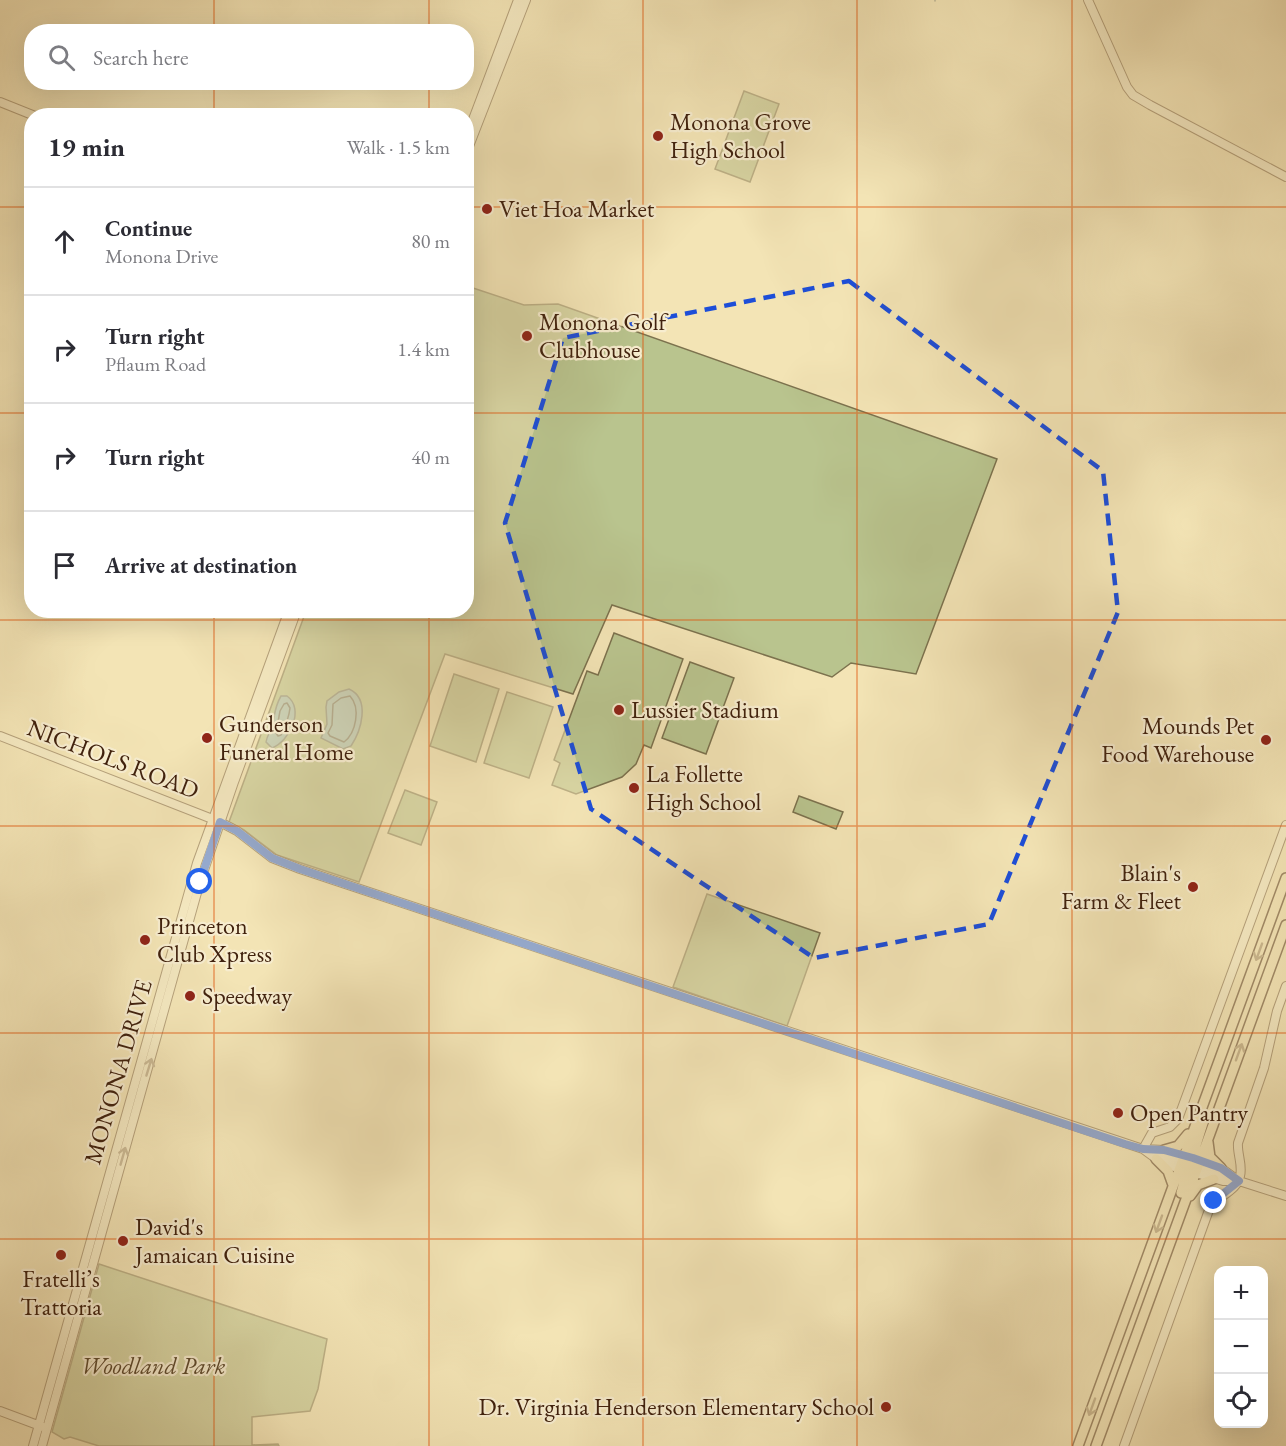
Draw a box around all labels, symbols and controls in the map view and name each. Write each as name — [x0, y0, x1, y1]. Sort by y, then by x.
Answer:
search box — [24, 24, 474, 90]
icon: search — [45, 41, 78, 74]
text: Search here — [93, 43, 188, 72]
place label: Monona Grove High School — [670, 106, 811, 165]
marker: Monona Grove High School — [651, 129, 665, 143]
text: 19 min — [48, 130, 125, 164]
text: Walk · 1.5 km — [347, 134, 450, 160]
place label: Viet Hoa Market — [499, 193, 655, 224]
marker: Viet Hoa Market — [480, 202, 494, 216]
text: Continue — [105, 214, 192, 243]
icon: ahead — [48, 225, 81, 258]
text: 80 m — [411, 228, 450, 254]
text: Monona Drive — [105, 243, 218, 269]
place label: Monona Golf Clubhouse — [539, 306, 669, 365]
text: Turn right — [105, 322, 204, 351]
marker: Monona Golf Clubhouse — [520, 329, 534, 343]
icon: right — [48, 333, 81, 366]
text: 1.4 km — [397, 336, 450, 362]
text: Pflaum Road — [105, 351, 206, 377]
icon: right — [48, 441, 81, 474]
text: Turn right — [105, 443, 204, 472]
text: 40 m — [411, 444, 450, 470]
icon: arrive — [48, 549, 81, 582]
text: Arrive at destination — [105, 551, 297, 580]
place label: Lussier Stadium — [631, 694, 779, 725]
marker: Lussier Stadium — [612, 703, 626, 717]
place label: Gunderson Funeral Home — [219, 708, 353, 767]
place label: Mounds Pet Food Warehouse — [1101, 710, 1254, 769]
street label: NICHOLS ROAD — [23, 712, 203, 805]
marker: Gunderson Funeral Home — [200, 731, 214, 745]
marker: Mounds Pet Food Warehouse — [1259, 733, 1273, 747]
place label: La Follette High School — [646, 758, 762, 817]
marker: La Follette High School — [627, 781, 641, 795]
place label: Blain's Farm & Fleet — [1061, 857, 1181, 916]
route start — [186, 868, 212, 894]
marker: Blain's Farm & Fleet — [1186, 880, 1200, 894]
place label: Princeton Club Xpress — [157, 910, 272, 969]
marker: Princeton Club Xpress — [138, 933, 152, 947]
one-way arrow — [1252, 943, 1263, 961]
street label: MONONA DRIVE — [76, 976, 159, 1168]
place label: Speedway — [202, 980, 292, 1011]
marker: Speedway — [183, 989, 197, 1003]
one-way arrow — [1235, 1043, 1246, 1062]
one-way arrow — [144, 1058, 155, 1077]
place label: Open Pantry — [1130, 1097, 1248, 1128]
marker: Open Pantry — [1111, 1106, 1125, 1120]
one-way arrow — [118, 1147, 129, 1166]
route end — [1200, 1187, 1226, 1213]
place label: David's Jamaican Cuisine — [133, 1211, 295, 1270]
one-way arrow — [1153, 1214, 1164, 1232]
marker: David's Jamaican Cuisine — [116, 1234, 130, 1248]
marker: Fratelli’s Trattoria — [54, 1248, 68, 1262]
place label: Fratelli’s Trattoria — [20, 1263, 102, 1322]
map controls — [1214, 1266, 1268, 1428]
button: + — [1214, 1266, 1268, 1320]
button: − — [1214, 1320, 1268, 1374]
park label: Woodland Park — [80, 1350, 226, 1381]
button: locate — [1214, 1374, 1268, 1428]
place label: Dr. Virginia Henderson Elementary School — [478, 1391, 874, 1422]
one-way arrow — [1085, 1397, 1096, 1416]
marker: Dr. Virginia Henderson Elementary School — [879, 1400, 893, 1414]

